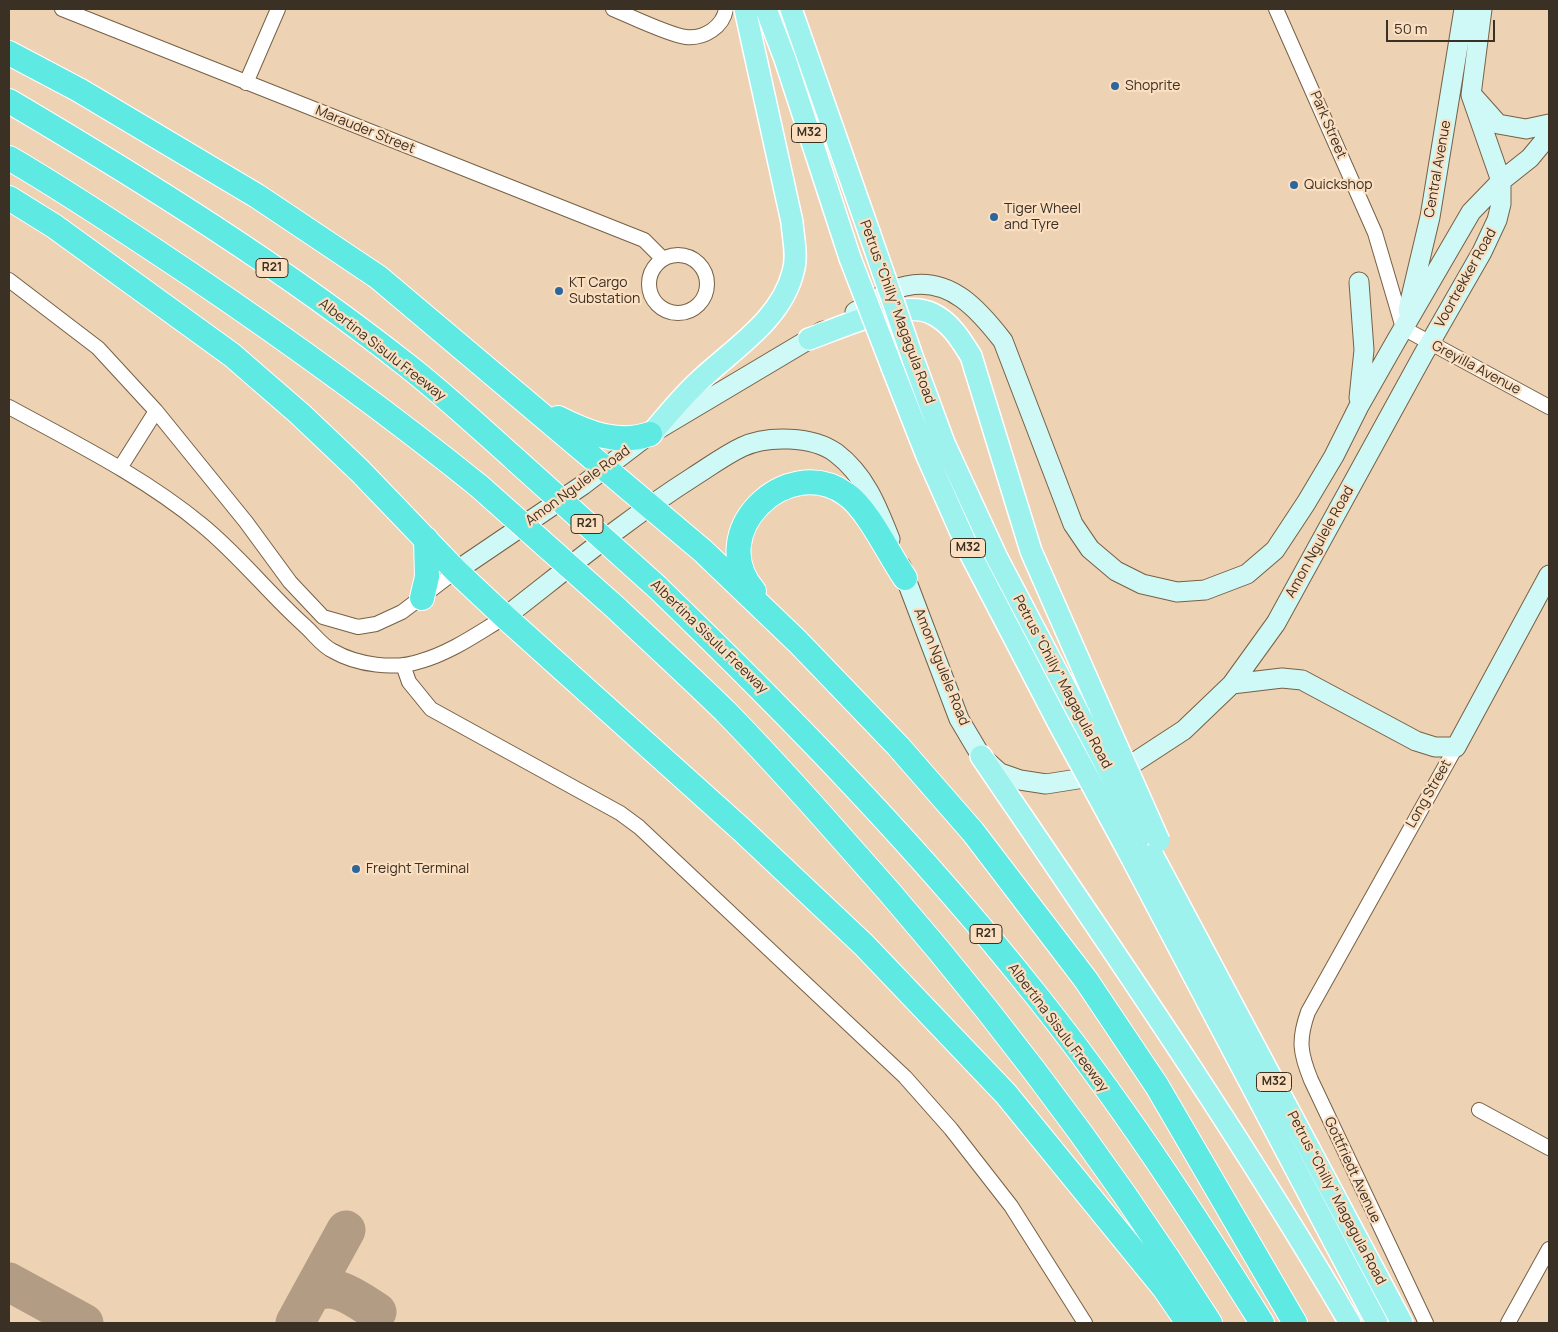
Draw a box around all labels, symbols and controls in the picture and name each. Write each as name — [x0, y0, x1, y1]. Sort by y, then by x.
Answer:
scale bar — [1388, 10, 1497, 42]
text: 50 m — [1394, 18, 1428, 39]
place label: Shoprite — [1125, 78, 1180, 94]
marker: Shoprite — [1109, 80, 1121, 92]
street label: Park Street — [1306, 89, 1350, 161]
street label: Marauder Street — [313, 102, 417, 158]
street label: Central Avenue — [1421, 119, 1455, 219]
road number: M32 — [792, 124, 826, 142]
place label: Quickshop — [1304, 177, 1373, 193]
marker: Quickshop — [1288, 179, 1300, 191]
place label: Tiger Wheel and Tyre — [1004, 201, 1081, 233]
marker: Tiger Wheel and Tyre — [988, 211, 1000, 223]
street label: Petrus “Chilly” Magagula Road — [856, 218, 938, 406]
street label: Voortrekker Road — [1432, 225, 1500, 331]
road number: R21 — [256, 258, 288, 278]
place label: KT Cargo Substation — [569, 275, 640, 308]
marker: KT Cargo Substation — [553, 285, 565, 297]
street label: Albertina Sisulu Freeway — [315, 295, 449, 405]
street label: Greyilla Avenue — [1429, 337, 1523, 399]
street label: Amon Ngulele Road — [522, 442, 634, 530]
street label: Amon Ngulele Road — [1282, 483, 1358, 601]
road number: R21 — [571, 514, 603, 534]
road number: M32 — [950, 538, 986, 558]
street label: Albertina Sisulu Freeway — [647, 577, 771, 697]
street label: Petrus “Chilly” Magagula Road — [1009, 592, 1115, 772]
street label: Amon Ngulele Road — [910, 606, 972, 728]
street label: Long Street — [1403, 757, 1455, 831]
place label: Freight Terminal — [366, 861, 469, 877]
marker: Freight Terminal — [350, 863, 362, 875]
road number: R21 — [970, 924, 1002, 944]
street label: Albertina Sisulu Freeway — [1004, 960, 1112, 1096]
road number: M32 — [1256, 1072, 1292, 1092]
street label: Petrus “Chilly” Magagula Road — [1283, 1108, 1389, 1288]
street label: Gottfriedt Avenue — [1320, 1115, 1384, 1225]

